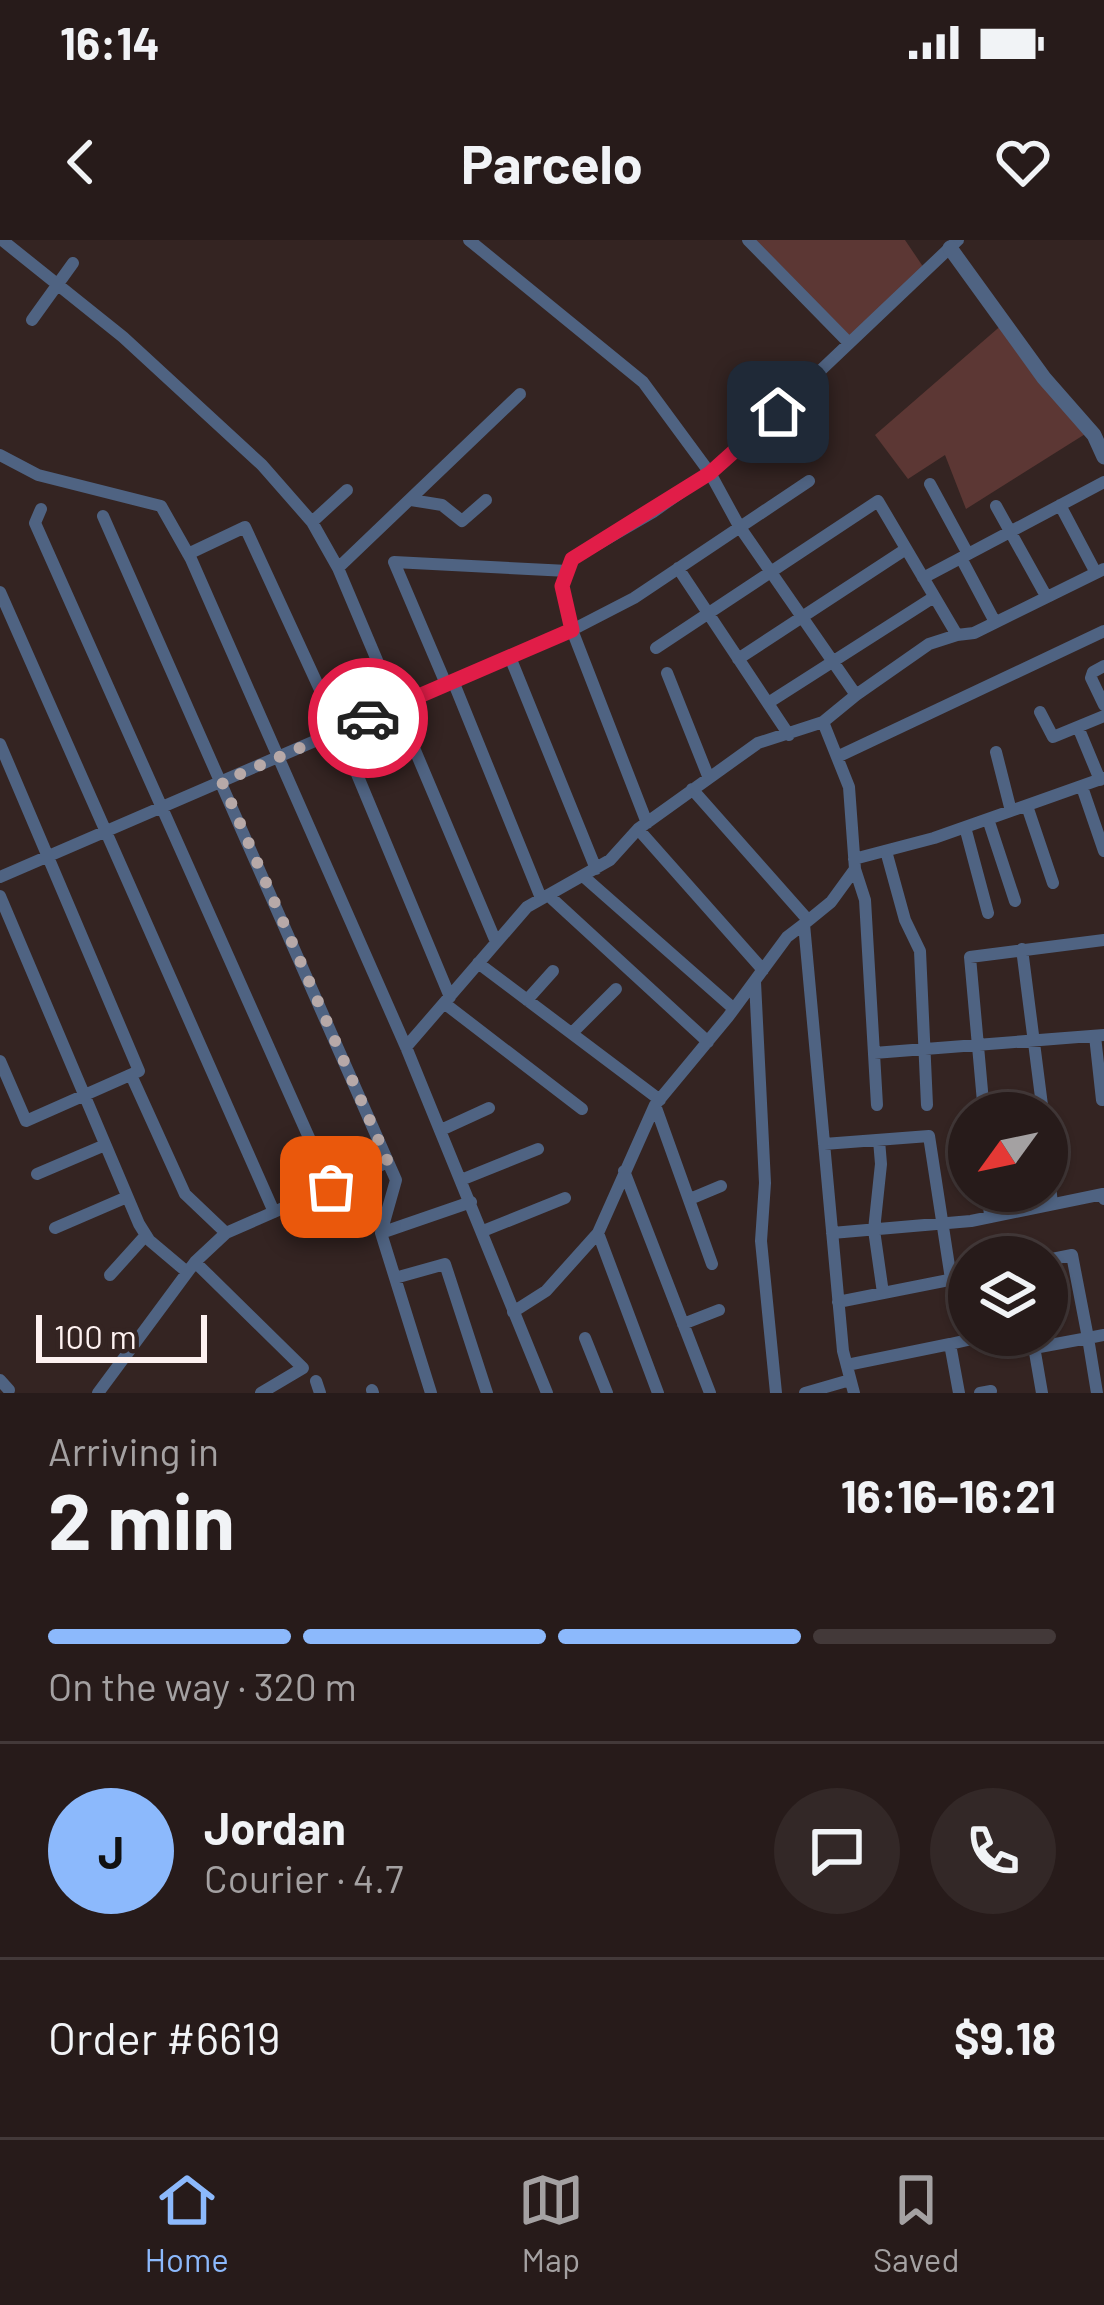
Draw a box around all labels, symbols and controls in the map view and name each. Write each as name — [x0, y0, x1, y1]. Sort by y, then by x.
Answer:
text: 16:14 — [60, 15, 160, 69]
icon: back — [48, 129, 114, 195]
icon: heart — [990, 129, 1056, 195]
text: Parcelo — [461, 130, 643, 195]
pin — [727, 361, 829, 463]
icon: home — [745, 379, 811, 445]
courier — [308, 658, 428, 778]
icon: car — [335, 685, 401, 751]
north arrow — [948, 1092, 1068, 1212]
map controls — [948, 1092, 1068, 1356]
pin — [280, 1136, 382, 1238]
icon: bag — [298, 1154, 364, 1220]
button: layers — [948, 1236, 1068, 1356]
scale bar — [36, 1309, 207, 1362]
text: 100 m — [54, 1316, 137, 1356]
text: Arriving in — [48, 1427, 219, 1474]
text: 16:16–16:21 — [841, 1468, 1056, 1522]
text: 2 min — [48, 1472, 235, 1566]
text: On the way · 320 m — [48, 1662, 357, 1709]
button: chat — [774, 1788, 900, 1914]
button: phone — [930, 1788, 1056, 1914]
text: Jordan — [204, 1800, 346, 1854]
text: J — [98, 1824, 124, 1878]
text: Courier · 4.7 — [204, 1854, 404, 1901]
text: Order #6619 — [48, 2010, 280, 2064]
text: $9.18 — [954, 2010, 1056, 2064]
tab: Home — [145, 2167, 229, 2279]
tab: Map — [518, 2167, 584, 2279]
tab: Saved — [873, 2167, 959, 2279]

